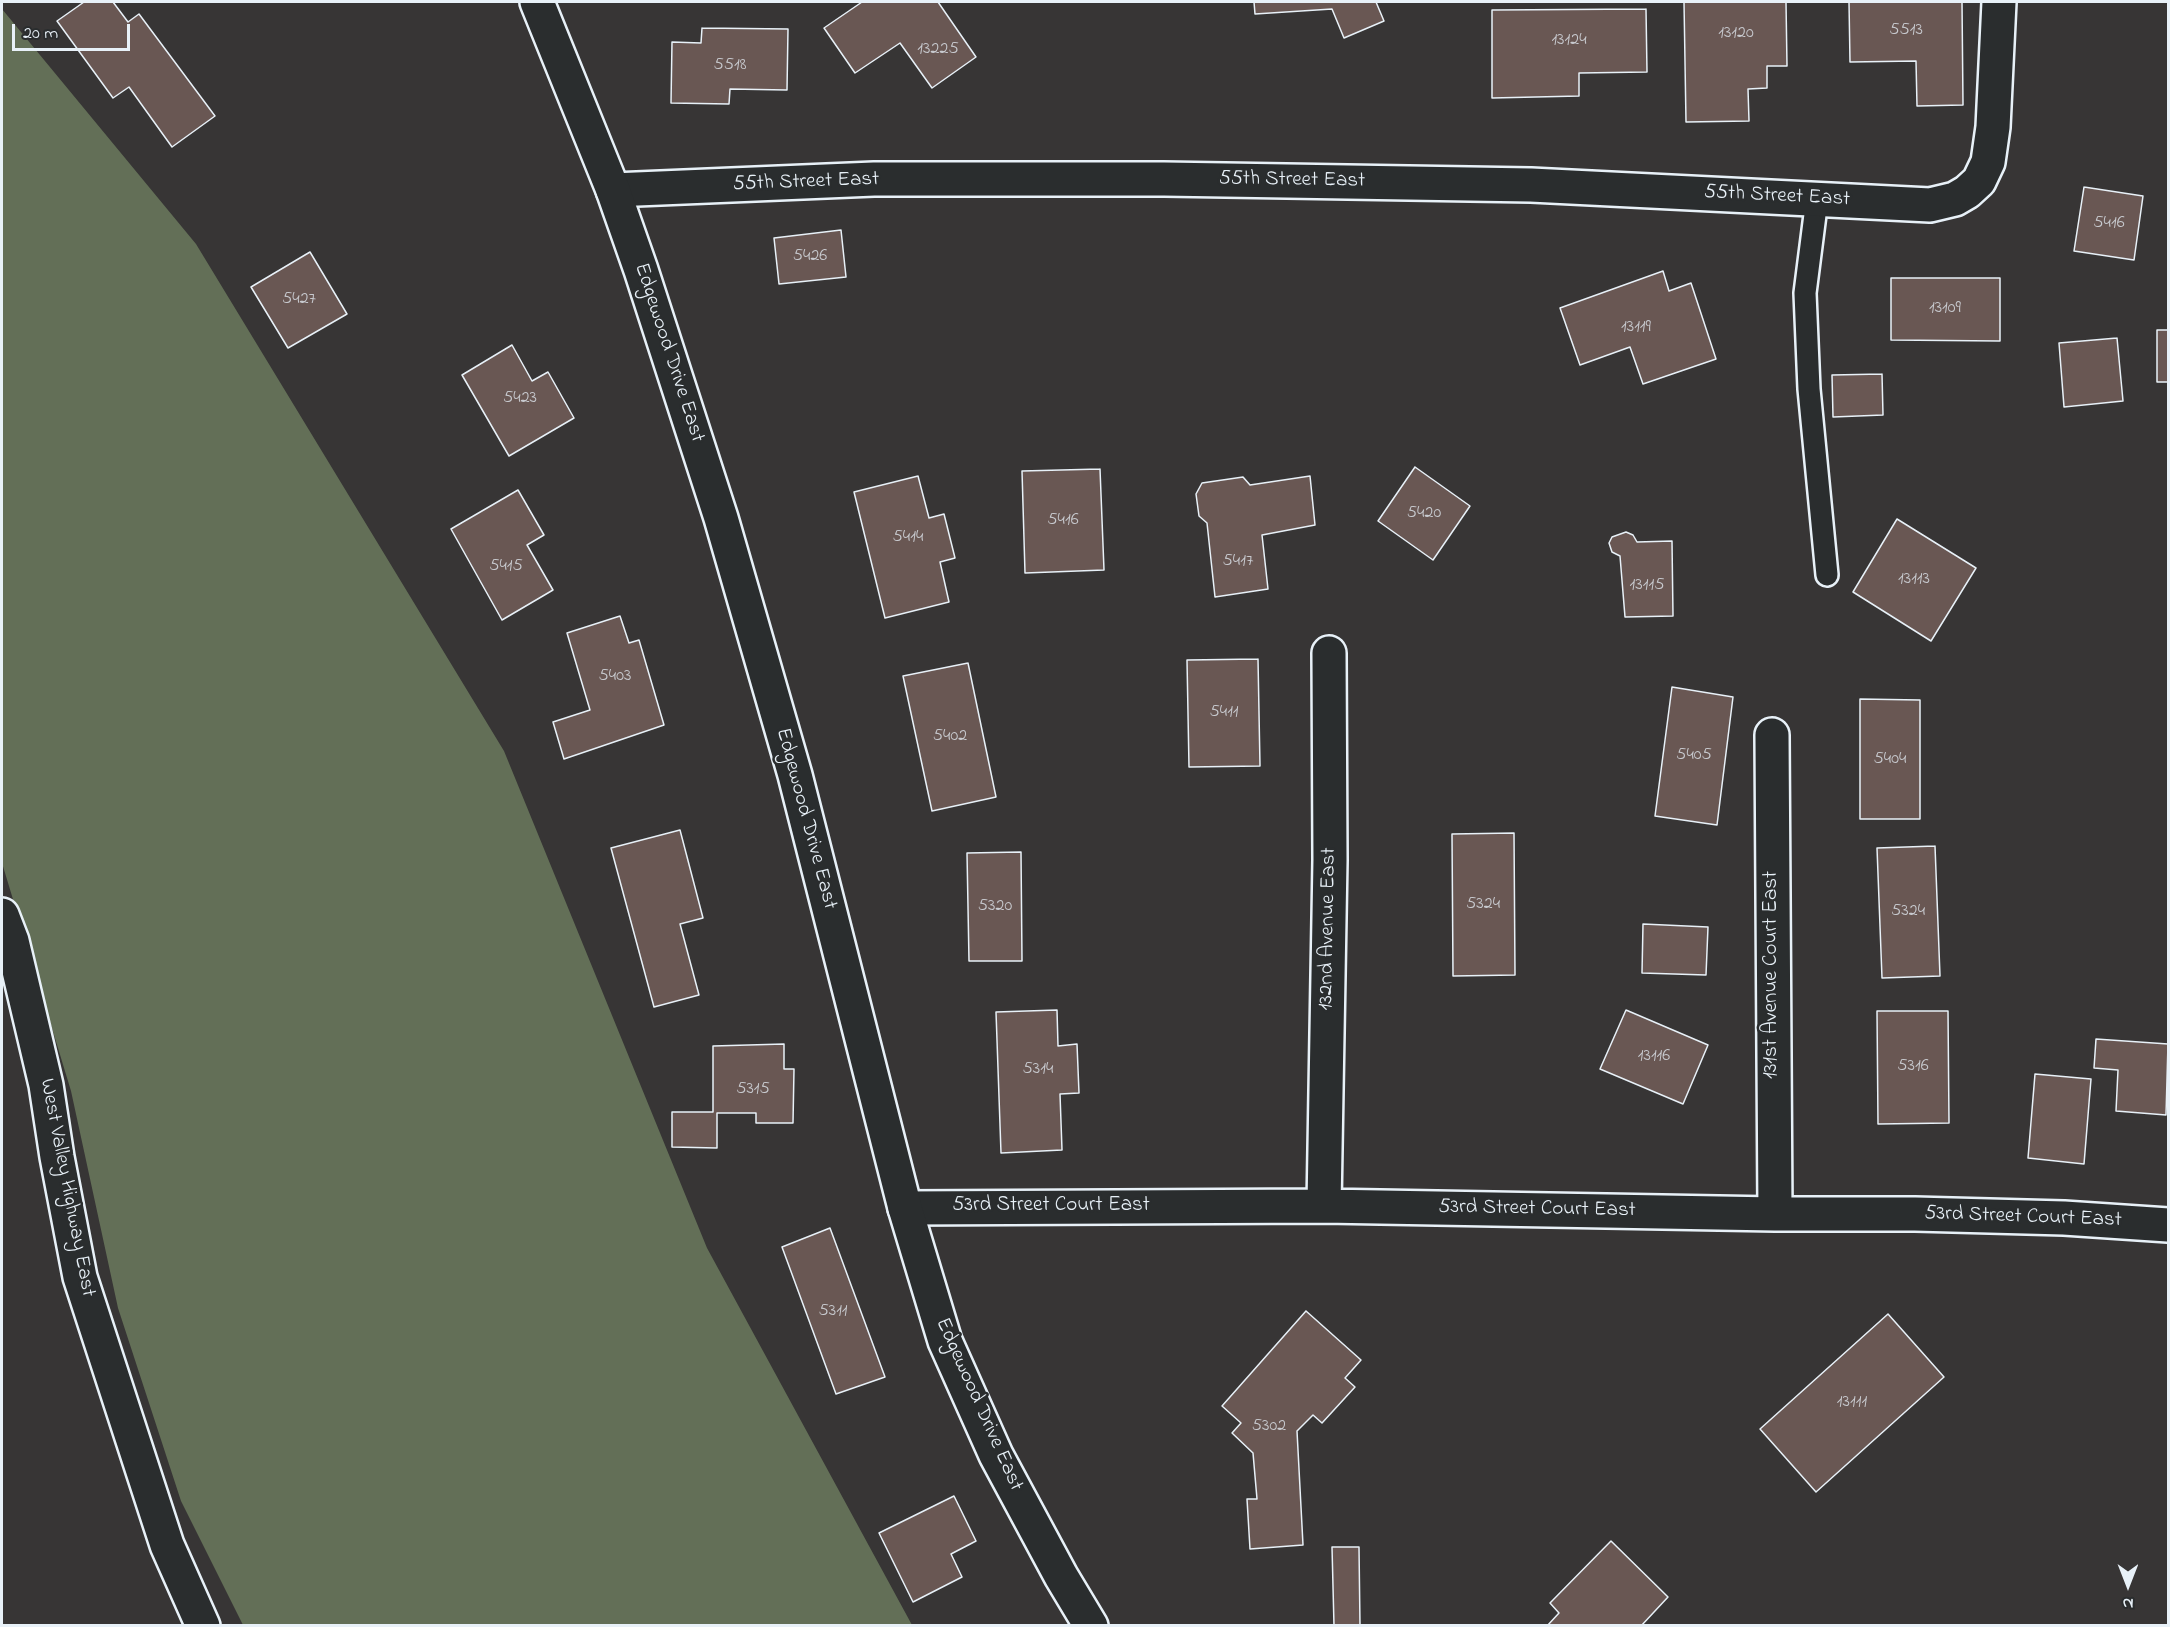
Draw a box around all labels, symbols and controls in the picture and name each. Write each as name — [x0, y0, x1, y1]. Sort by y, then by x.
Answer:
scale bar — [15, 12, 134, 50]
house number: 5513 — [1889, 20, 1923, 42]
text: 20 m — [23, 21, 58, 47]
house number: 13120 — [1718, 23, 1754, 45]
house number: 13124 — [1551, 30, 1587, 52]
house number: 13225 — [917, 39, 959, 61]
house number: 5518 — [713, 55, 747, 77]
street label: 55th Street East — [1219, 167, 1365, 195]
street label: 55th Street East — [732, 168, 880, 198]
street label: 55th Street East — [1703, 181, 1851, 213]
house number: 5416 — [2093, 213, 2125, 235]
house number: 5426 — [793, 246, 827, 268]
street label: Edgewood Drive East — [627, 260, 709, 446]
house number: 5427 — [282, 289, 316, 311]
house number: 13109 — [1929, 298, 1961, 320]
house number: 13119 — [1621, 317, 1651, 339]
house number: 5423 — [503, 388, 537, 410]
house number: 5420 — [1407, 503, 1441, 525]
house number: 5416 — [1047, 510, 1079, 532]
house number: 5414 — [893, 527, 923, 549]
house number: 5417 — [1223, 551, 1253, 573]
house number: 5415 — [489, 556, 523, 578]
house number: 13113 — [1898, 569, 1930, 591]
house number: 13115 — [1630, 575, 1664, 597]
house number: 5403 — [599, 666, 631, 688]
house number: 5411 — [1209, 702, 1239, 724]
street label: Edgewood Drive East — [769, 726, 841, 912]
house number: 5402 — [933, 726, 967, 748]
house number: 5405 — [1676, 745, 1712, 767]
house number: 5404 — [1874, 749, 1906, 771]
street label: 132nd Avenue East — [1315, 847, 1343, 1011]
street label: 131st Avenue Court East — [1760, 871, 1786, 1079]
house number: 5324 — [1466, 894, 1500, 916]
house number: 5320 — [978, 896, 1012, 918]
house number: 5324 — [1891, 901, 1925, 923]
house number: 13116 — [1638, 1046, 1670, 1068]
house number: 5316 — [1897, 1056, 1929, 1078]
house number: 5314 — [1023, 1059, 1053, 1081]
street label: West Valley Highway East — [32, 1077, 100, 1299]
house number: 5315 — [736, 1079, 770, 1101]
street label: 53rd Street Court East — [952, 1194, 1150, 1220]
street label: 53rd Street Court East — [1438, 1196, 1636, 1224]
street label: 53rd Street Court East — [1924, 1202, 2122, 1234]
house number: 5311 — [818, 1301, 848, 1323]
street label: Edgewood Drive East — [929, 1315, 1027, 1495]
house number: 13111 — [1837, 1392, 1867, 1414]
house number: 5302 — [1252, 1416, 1286, 1438]
north arrow — [2098, 1555, 2158, 1615]
text: N — [2123, 1591, 2133, 1615]

